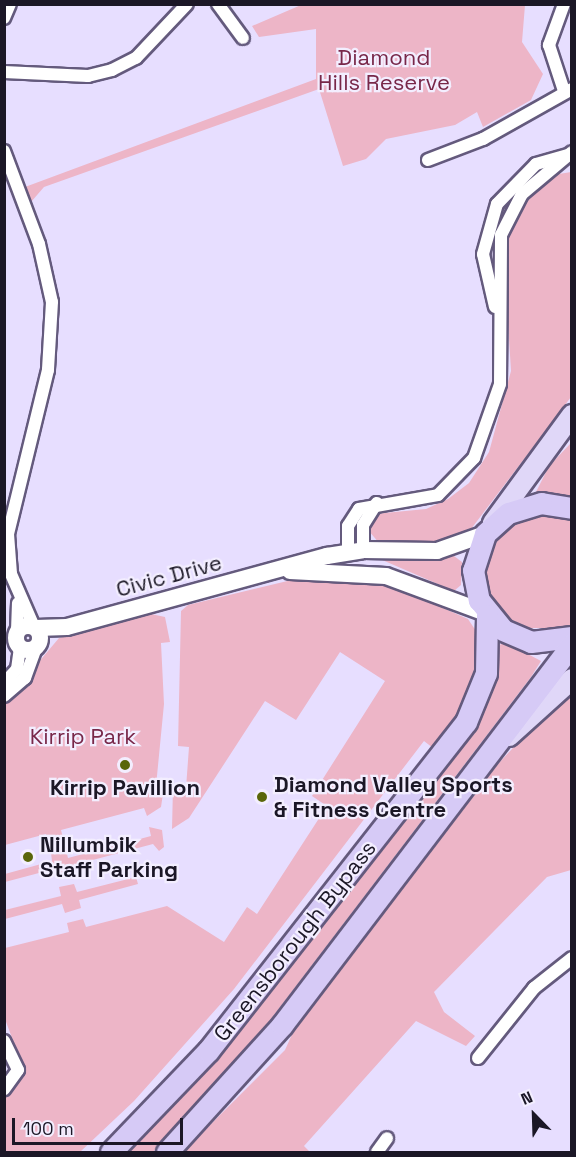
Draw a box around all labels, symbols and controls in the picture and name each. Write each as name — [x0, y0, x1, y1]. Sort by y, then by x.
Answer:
park label: Diamond Hills Reserve — [318, 44, 450, 96]
street label: Civic Drive — [113, 549, 225, 603]
park label: Kirrip Park — [30, 724, 136, 750]
marker: Kirrip Pavillion — [118, 758, 132, 772]
place label: Diamond Valley Sports & Fitness Centre — [274, 771, 513, 822]
place label: Kirrip Pavillion — [50, 775, 200, 801]
marker: Diamond Valley Sports & Fitness Centre — [255, 790, 269, 804]
place label: Nillumbik Staff Parking — [40, 831, 178, 882]
street label: Greensborough Bypass — [208, 835, 382, 1047]
marker: Nillumbik Staff Parking — [21, 850, 35, 864]
north arrow — [504, 1085, 564, 1145]
text: N — [518, 1086, 536, 1110]
scale bar — [15, 1106, 186, 1144]
text: 100 m — [23, 1117, 74, 1140]

